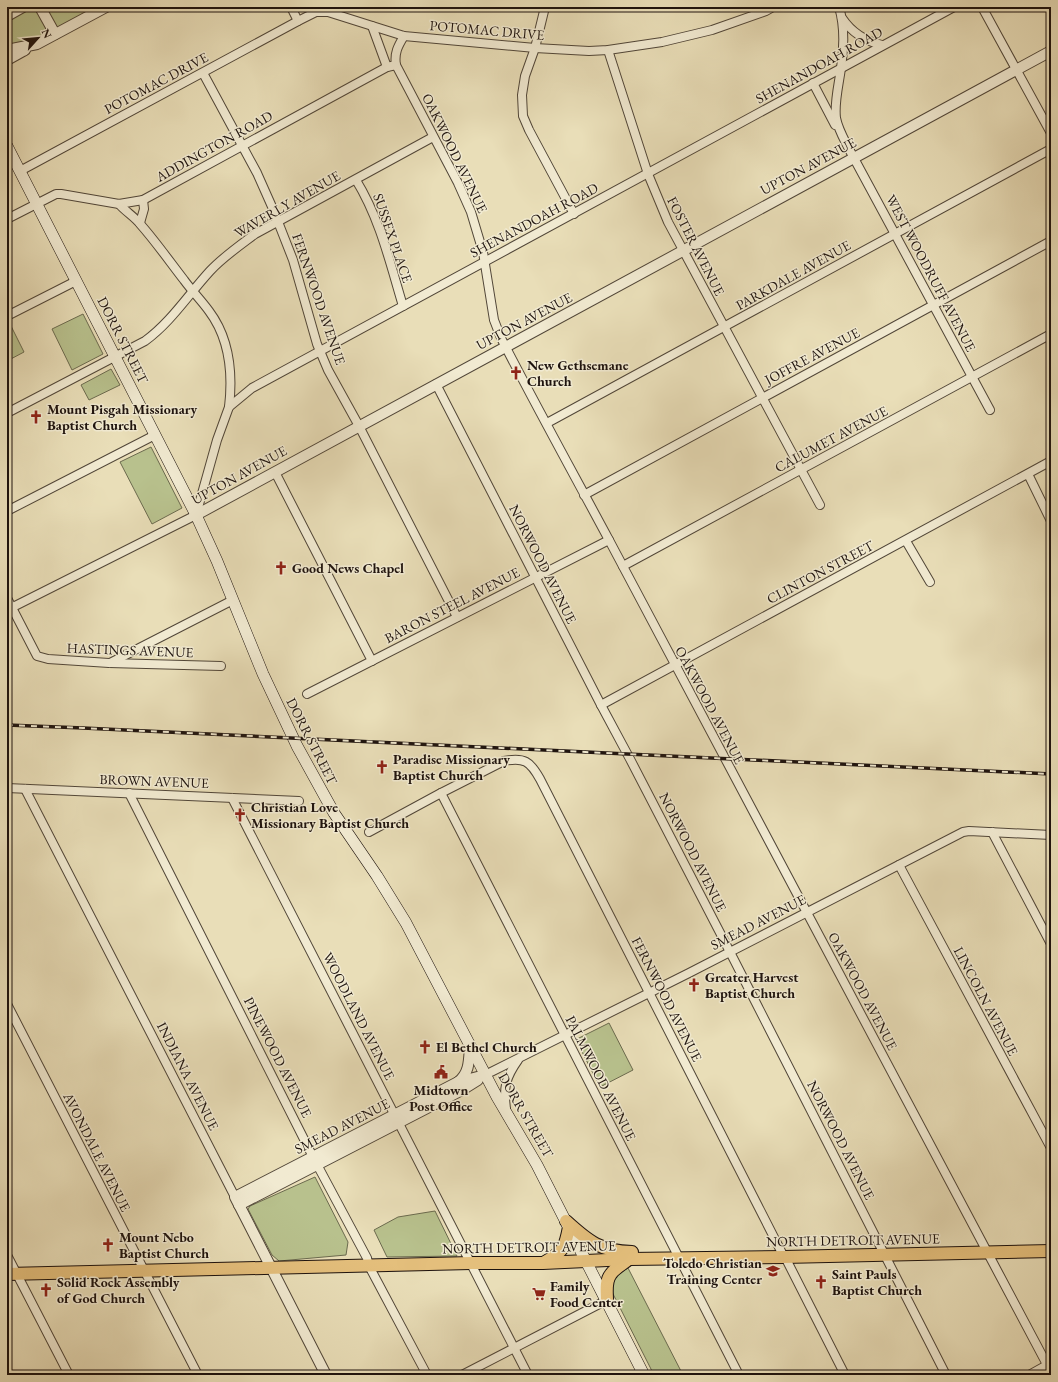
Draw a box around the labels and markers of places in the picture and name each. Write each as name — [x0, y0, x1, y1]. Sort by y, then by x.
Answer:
place label: New Gethsemane Church — [527, 356, 629, 390]
church icon: New Gethsemane Church — [508, 365, 524, 381]
place label: Mount Pisgah Missionary Baptist Church — [47, 400, 198, 434]
church icon: Mount Pisgah Missionary Baptist Church — [28, 409, 44, 425]
place label: Good News Chapel — [292, 559, 404, 577]
church icon: Good News Chapel — [273, 560, 289, 576]
place label: Paradise Missionary Baptist Church — [393, 750, 510, 784]
church icon: Paradise Missionary Baptist Church — [374, 759, 390, 775]
place label: Christian Love Missionary Baptist Church — [251, 798, 409, 832]
church icon: Christian Love Missionary Baptist Church — [232, 807, 248, 823]
place label: Greater Harvest Baptist Church — [705, 968, 799, 1002]
church icon: Greater Harvest Baptist Church — [686, 977, 702, 993]
place label: El Bethel Church — [436, 1038, 537, 1056]
church icon: El Bethel Church — [417, 1039, 433, 1055]
public building icon: Midtown Post Office — [433, 1064, 449, 1080]
place label: Midtown Post Office — [409, 1081, 473, 1115]
place label: Mount Nebo Baptist Church — [119, 1228, 209, 1262]
church icon: Mount Nebo Baptist Church — [100, 1237, 116, 1253]
place label: Toledo Christian Training Center — [663, 1254, 762, 1288]
school or university icon: Toledo Christian Training Center — [765, 1263, 781, 1279]
place label: Saint Pauls Baptist Church — [832, 1265, 922, 1299]
place label: Solid Rock Assembly of God Church — [57, 1273, 180, 1307]
church icon: Saint Pauls Baptist Church — [813, 1274, 829, 1290]
place label: Family Food Center — [550, 1277, 623, 1311]
church icon: Solid Rock Assembly of God Church — [38, 1282, 54, 1298]
supermarket icon: Family Food Center — [531, 1286, 547, 1302]

